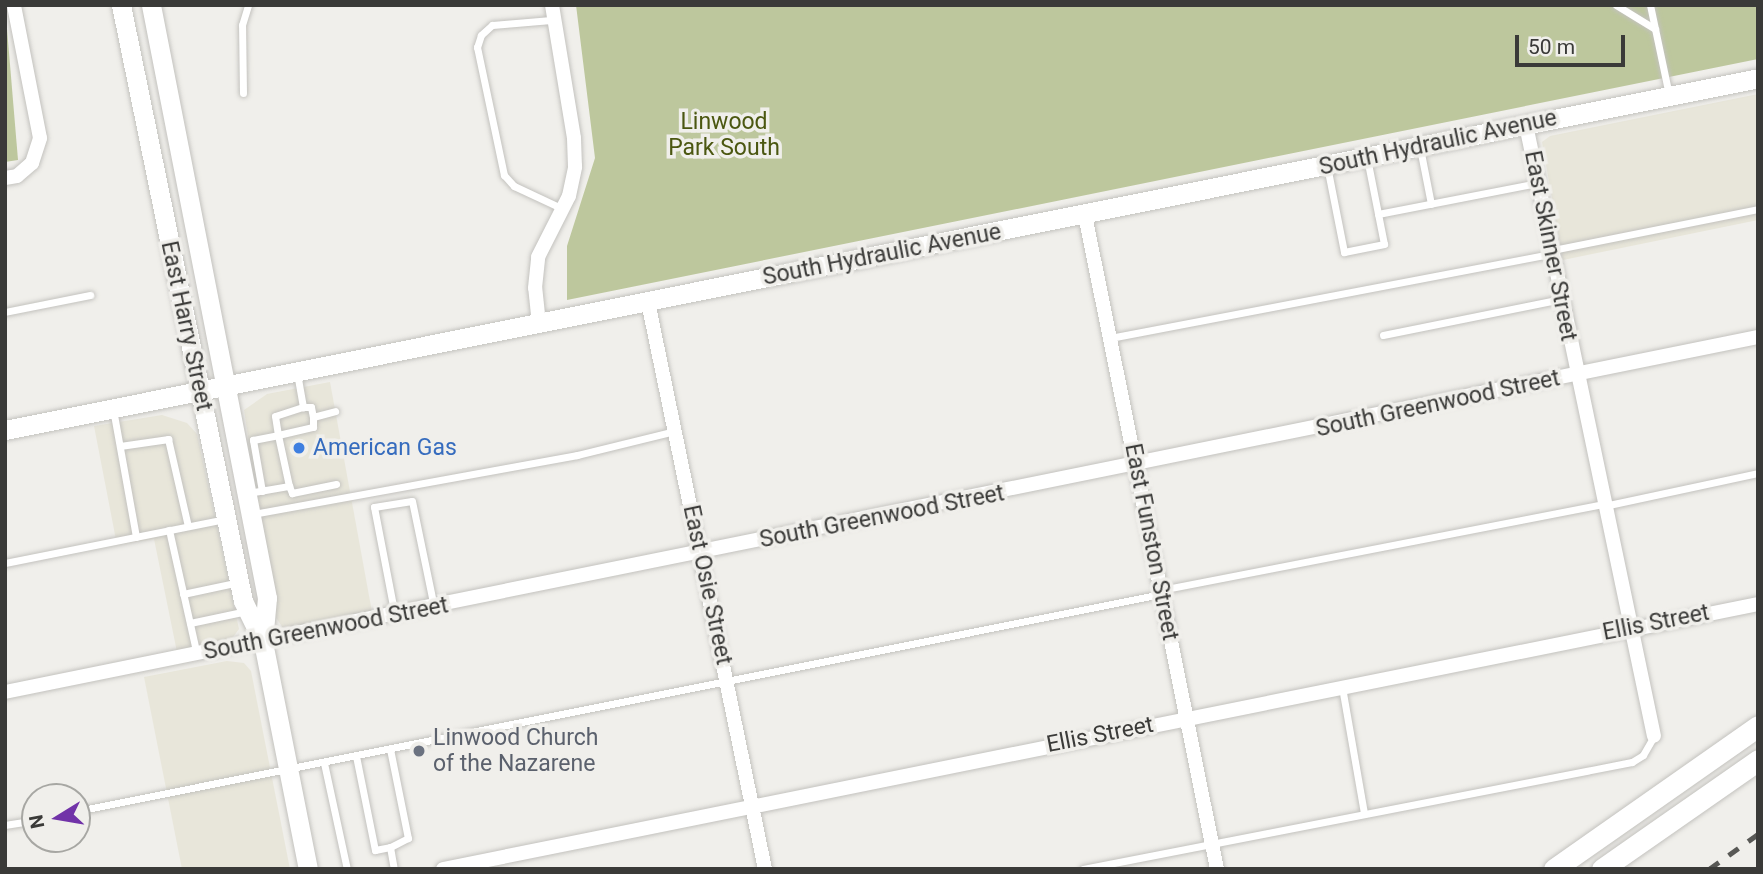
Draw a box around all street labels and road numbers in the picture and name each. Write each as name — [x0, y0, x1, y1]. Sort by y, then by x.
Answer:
street label: South Hydraulic Avenue — [1317, 104, 1559, 182]
street label: East Skinner Street — [1518, 148, 1582, 344]
street label: South Hydraulic Avenue — [761, 218, 1003, 292]
street label: East Harry Street — [155, 239, 217, 413]
street label: South Greenwood Street — [1314, 365, 1562, 443]
street label: East Funston Street — [1118, 441, 1184, 643]
street label: South Greenwood Street — [757, 480, 1007, 554]
street label: East Osie Street — [677, 503, 737, 667]
street label: South Greenwood Street — [201, 592, 451, 666]
street label: Ellis Street — [1600, 599, 1712, 647]
street label: Ellis Street — [1044, 711, 1156, 759]

